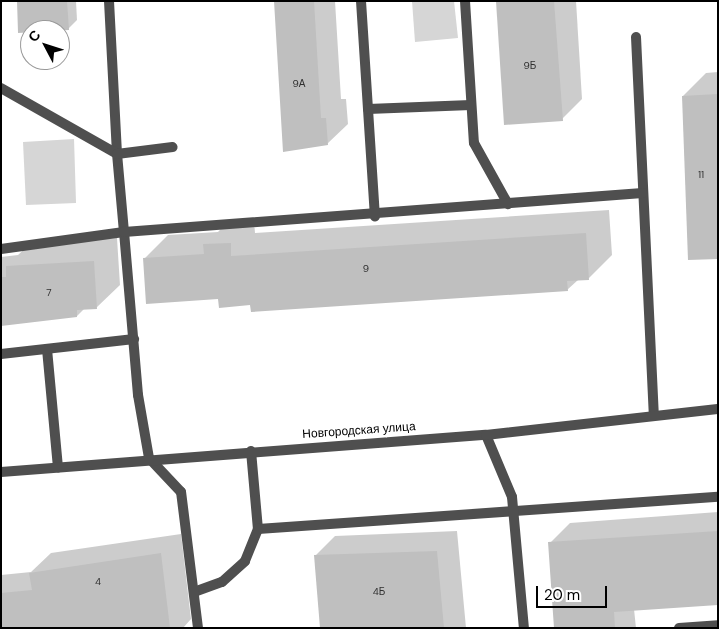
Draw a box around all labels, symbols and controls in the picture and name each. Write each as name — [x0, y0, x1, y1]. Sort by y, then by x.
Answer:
north arrow — [20, 20, 70, 70]
text: С — [24, 26, 44, 46]
house number: 9Б — [524, 60, 536, 72]
house number: 9А — [293, 78, 305, 90]
house number: 11 — [698, 169, 704, 181]
house number: 9 — [363, 263, 369, 275]
house number: 7 — [46, 287, 52, 299]
street label: Новгородская улица — [302, 420, 416, 442]
house number: 4 — [95, 576, 101, 588]
scale bar — [539, 576, 610, 608]
text: 20 m — [544, 585, 580, 605]
house number: 4Б — [373, 586, 385, 598]

